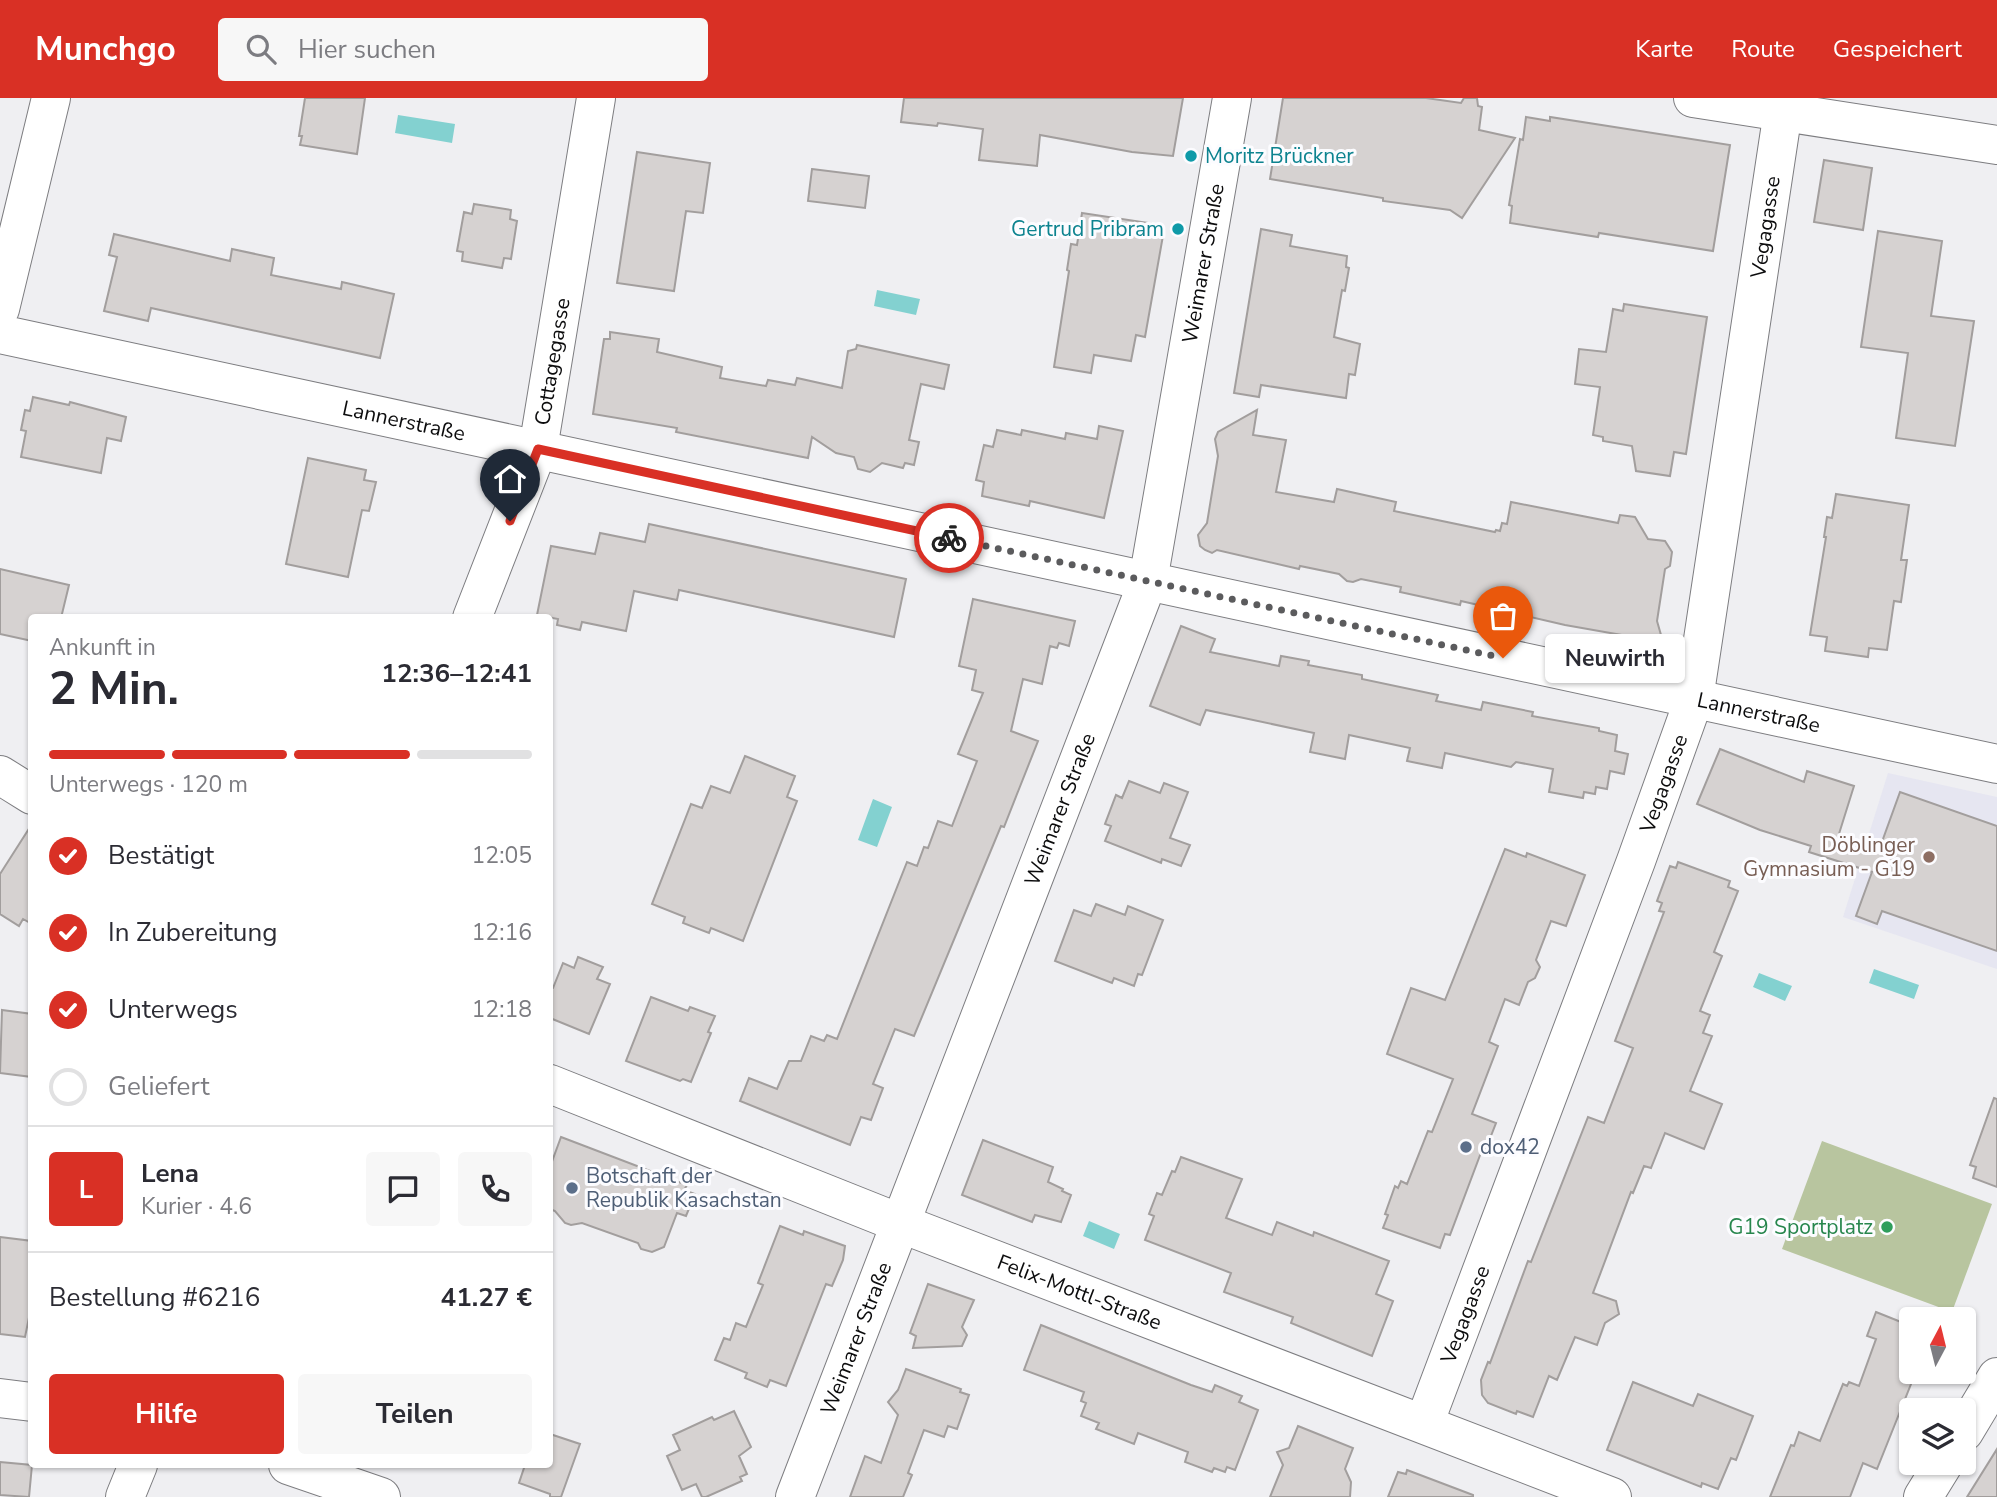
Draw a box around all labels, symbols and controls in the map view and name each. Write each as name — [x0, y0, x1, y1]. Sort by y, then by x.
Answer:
search box — [218, 18, 708, 81]
text: Munchgo — [35, 27, 176, 72]
icon: search — [242, 30, 280, 68]
text: Hier suchen — [298, 32, 436, 67]
text: Karte — [1635, 33, 1693, 65]
text: Route — [1731, 33, 1795, 65]
text: Gespeichert — [1833, 33, 1962, 65]
place label: Moritz Brückner — [1205, 142, 1354, 170]
marker: Moritz Brückner — [1183, 148, 1199, 164]
street label: Vegagasse — [1744, 174, 1787, 281]
street label: Weimarer Straße — [1176, 181, 1231, 345]
place label: Gertrud Pribram — [1011, 215, 1164, 243]
marker: Gertrud Pribram — [1170, 221, 1186, 237]
street label: Cottagegasse — [528, 296, 577, 427]
street label: Lannerstraße — [340, 394, 468, 448]
pin — [480, 449, 540, 521]
icon: home — [491, 460, 529, 498]
courier — [914, 503, 984, 573]
icon: bike — [930, 519, 968, 557]
pin — [1473, 586, 1533, 658]
icon: bag — [1484, 597, 1522, 635]
text: Ankunft in — [49, 632, 156, 663]
callout: Neuwirth — [1545, 634, 1685, 682]
text: Neuwirth — [1565, 643, 1665, 674]
text: 12:36–12:41 — [381, 656, 532, 691]
text: 2 Min. — [49, 657, 179, 720]
street label: Lannerstraße — [1695, 686, 1823, 740]
street label: Weimarer Straße — [1018, 729, 1102, 890]
street label: Vegagasse — [1633, 730, 1694, 837]
text: Unterwegs · 120 m — [49, 769, 248, 800]
place label: Döblinger Gymnasium - G19 — [1743, 831, 1915, 883]
icon: check — [49, 837, 87, 875]
text: Bestätigt — [108, 838, 214, 873]
text: 12:05 — [472, 840, 532, 871]
marker: Döblinger Gymnasium - G19 — [1921, 849, 1937, 865]
icon: check — [49, 914, 87, 952]
text: In Zubereitung — [108, 915, 277, 950]
text: 12:16 — [472, 917, 532, 948]
icon: check — [49, 991, 87, 1029]
text: Unterwegs — [108, 992, 238, 1027]
text: 12:18 — [472, 994, 532, 1025]
text: Geliefert — [108, 1069, 209, 1104]
place label: dox42 — [1480, 1133, 1540, 1161]
marker: dox42 — [1458, 1139, 1474, 1155]
button: chat — [366, 1152, 440, 1226]
button: phone — [458, 1152, 532, 1226]
text: Lena — [141, 1156, 199, 1191]
place label: Botschaft der Republik Kasachstan — [586, 1162, 782, 1214]
text: L — [79, 1172, 93, 1207]
marker: Botschaft der Republik Kasachstan — [564, 1180, 580, 1196]
text: Kurier · 4.6 — [141, 1191, 252, 1222]
place label: G19 Sportplatz — [1728, 1213, 1873, 1241]
marker: G19 Sportplatz — [1879, 1219, 1895, 1235]
street label: Felix-Mottl-Straße — [993, 1248, 1166, 1337]
street label: Weimarer Straße — [814, 1258, 898, 1419]
street label: Vegagasse — [1434, 1261, 1496, 1368]
text: Bestellung #6216 — [49, 1280, 260, 1315]
text: 41.27 € — [441, 1280, 532, 1315]
north arrow — [1899, 1307, 1976, 1384]
map controls — [1899, 1307, 1976, 1475]
button: Hilfe — [49, 1374, 284, 1454]
button: Teilen — [298, 1374, 532, 1454]
button: layers — [1899, 1398, 1976, 1475]

